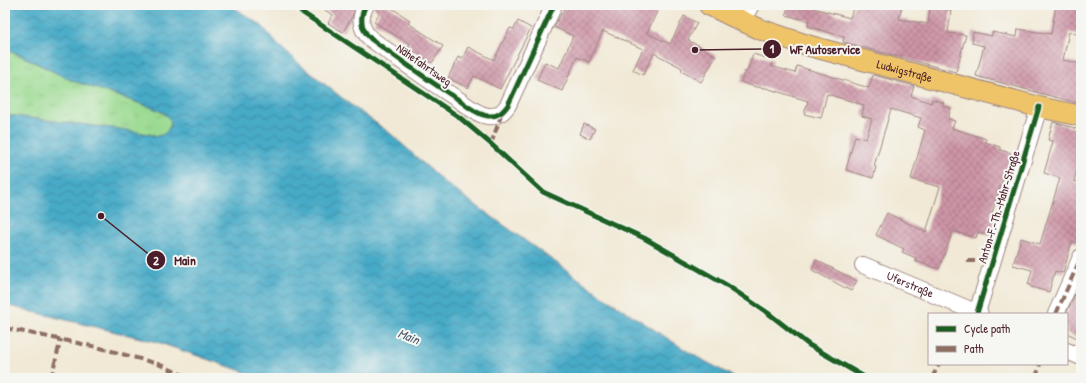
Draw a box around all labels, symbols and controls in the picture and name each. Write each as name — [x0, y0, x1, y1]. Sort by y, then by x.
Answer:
callout: WF Autoservice — [762, 36, 868, 61]
street label: Nähefahrtsweg — [393, 39, 455, 90]
text: 1 — [770, 40, 775, 57]
text: WF Autoservice — [790, 40, 861, 58]
street label: Ludwigstraße — [875, 55, 934, 86]
street label: Anton-F.-Th.-Mahr-Straße — [973, 148, 1024, 265]
callout: Main — [146, 248, 203, 273]
text: Main — [174, 251, 196, 269]
text: 2 — [153, 252, 159, 269]
street label: Uferstraße — [884, 267, 937, 302]
legend — [928, 313, 1068, 365]
text: Cycle path — [964, 320, 1010, 337]
water label: Main — [396, 324, 423, 349]
text: Path — [964, 340, 984, 357]

